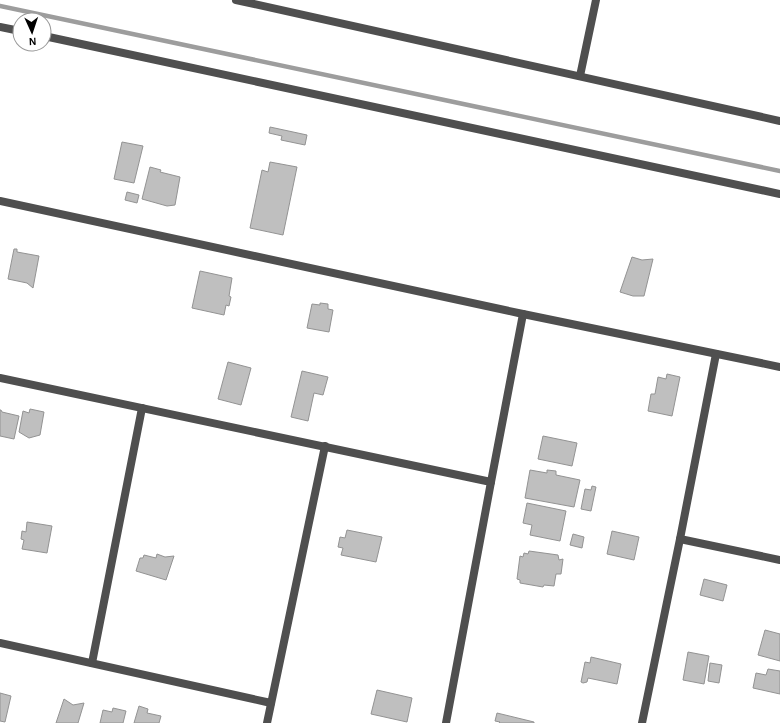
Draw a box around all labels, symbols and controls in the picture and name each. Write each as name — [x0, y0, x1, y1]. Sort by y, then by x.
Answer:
north arrow — [12, 12, 52, 52]
text: N — [28, 36, 37, 47]

